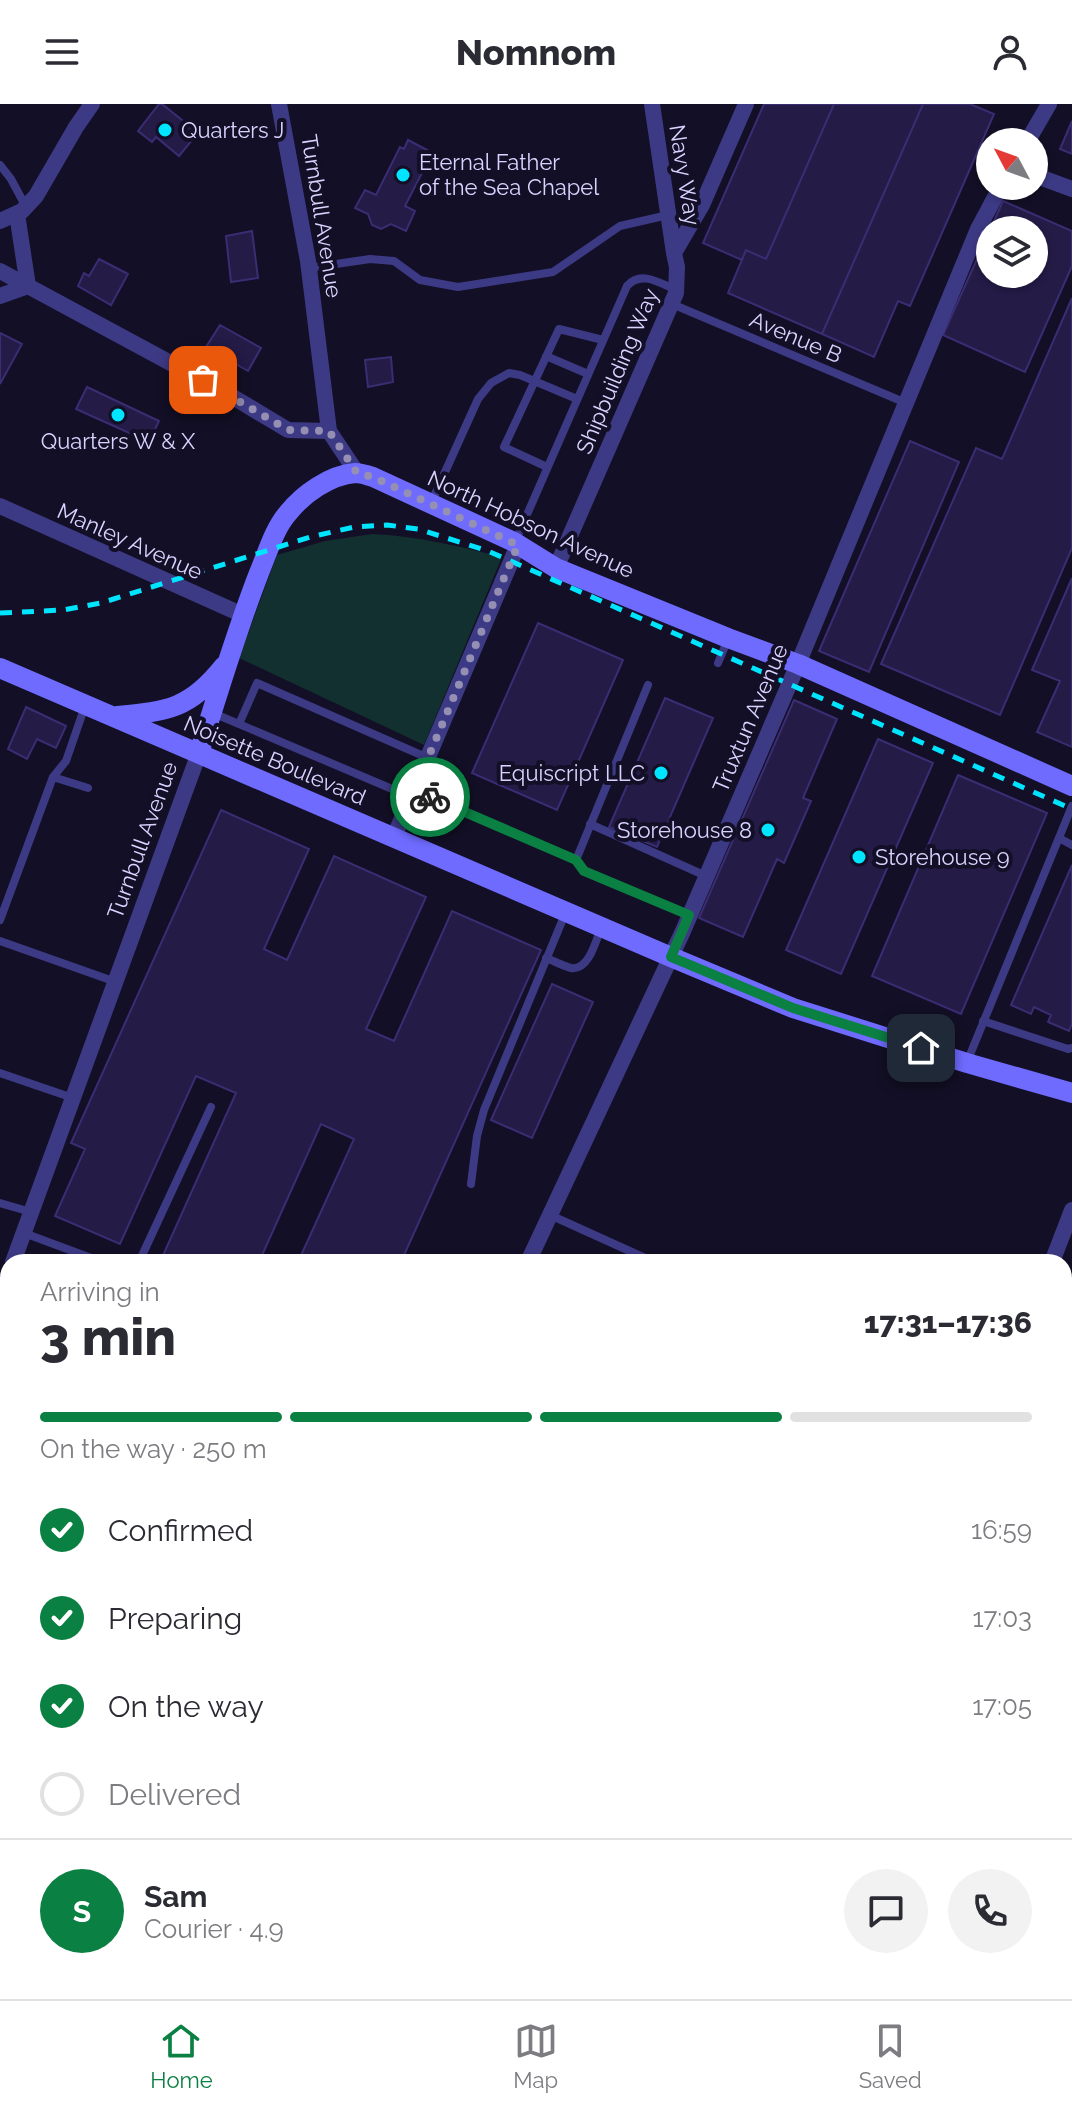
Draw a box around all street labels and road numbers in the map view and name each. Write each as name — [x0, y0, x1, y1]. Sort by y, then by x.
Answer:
street label: Navy Way — [664, 123, 706, 227]
street label: Turnbull Avenue — [296, 132, 348, 300]
street label: Shipbuilding Way — [570, 284, 664, 458]
street label: Avenue B — [746, 306, 846, 368]
street label: North Hobson Avenue — [424, 465, 638, 583]
street label: Manley Avenue — [53, 497, 207, 585]
street label: Truxtun Avenue — [707, 640, 793, 796]
street label: Noisette Boulevard — [180, 710, 370, 810]
street label: Turnbull Avenue — [102, 758, 183, 922]

